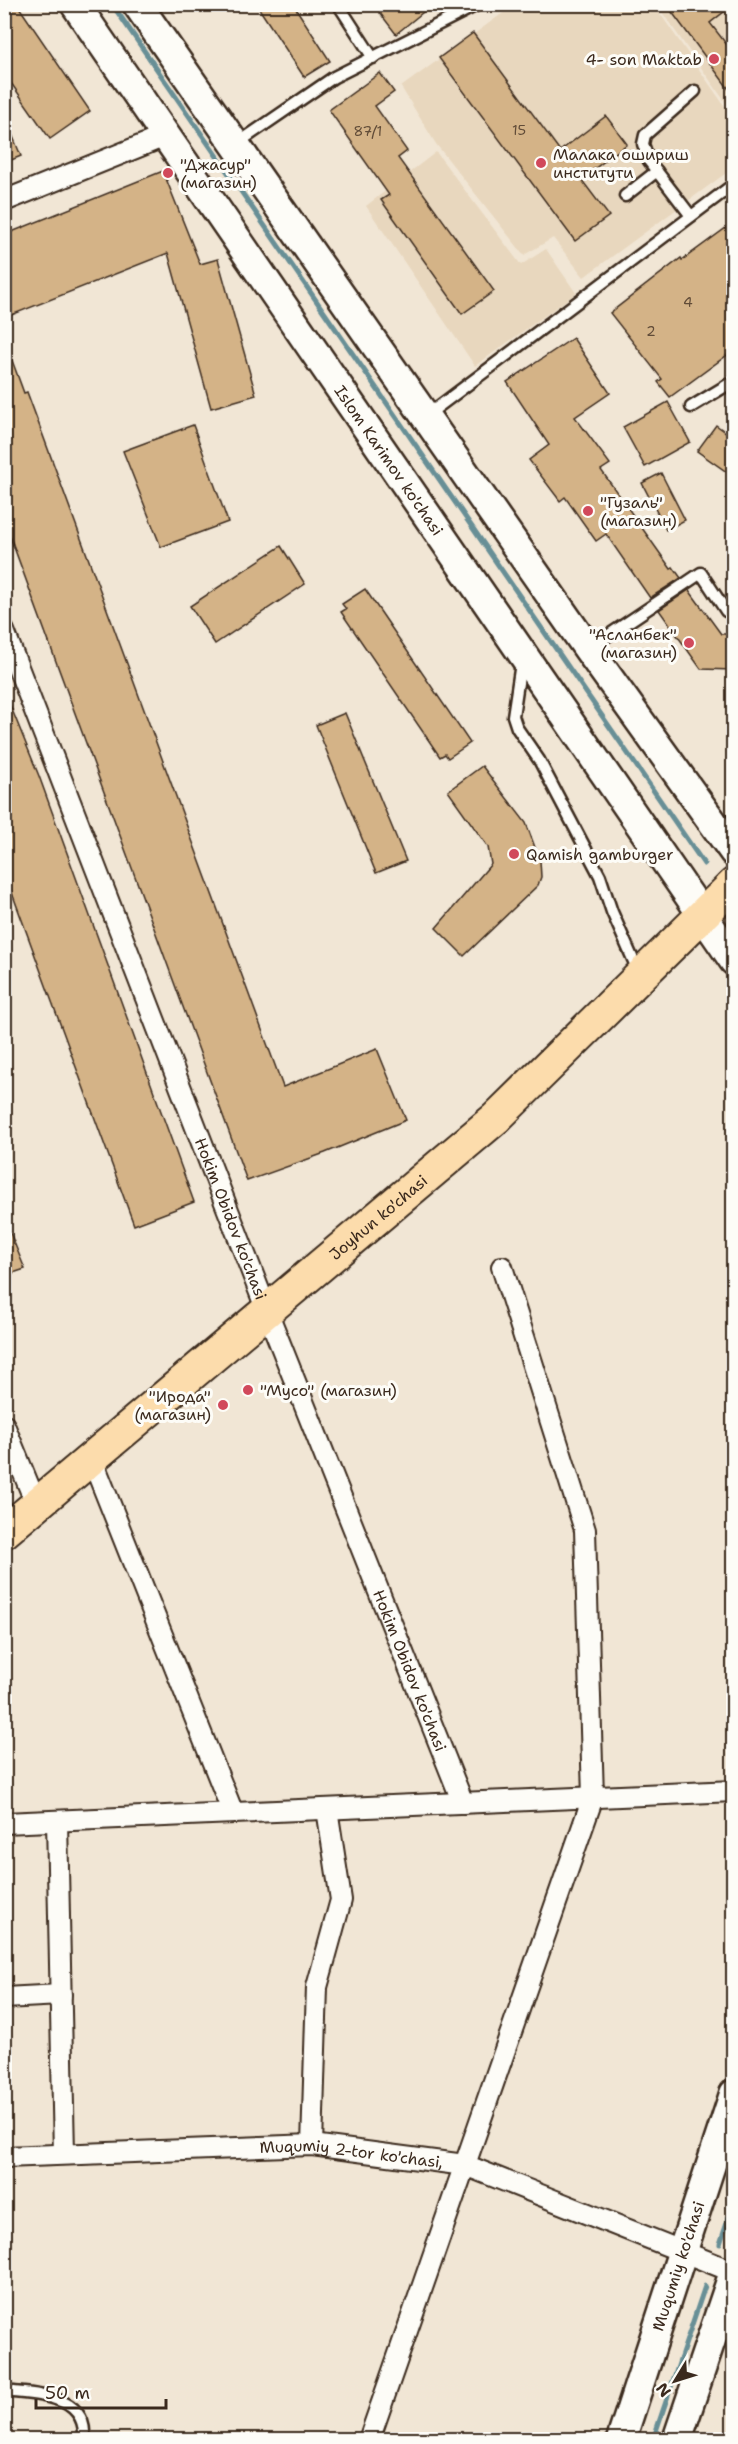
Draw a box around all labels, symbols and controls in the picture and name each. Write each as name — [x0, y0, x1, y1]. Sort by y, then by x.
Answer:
place label: 4- son Maktab — [586, 49, 702, 70]
marker: 4- son Maktab — [707, 52, 721, 66]
house number: 15 — [512, 121, 526, 139]
house number: 87/1 — [354, 122, 382, 140]
place label: Малака ошириш институти — [553, 144, 689, 183]
place label: "Джасур" (магазин) — [180, 154, 257, 193]
marker: Малака ошириш институти — [534, 156, 548, 170]
marker: "Джасур" (магазин) — [161, 166, 175, 180]
house number: 4 — [683, 293, 693, 311]
house number: 2 — [646, 322, 656, 340]
street label: Islom Karimov ko'chasi — [330, 381, 448, 540]
place label: "Гузаль" (магазин) — [600, 492, 677, 531]
marker: "Гузаль" (магазин) — [581, 504, 595, 518]
place label: "Асланбек" (магазин) — [589, 624, 677, 663]
marker: "Асланбек" (магазин) — [682, 636, 696, 650]
place label: Qamish gamburger — [526, 844, 674, 865]
marker: Qamish gamburger — [507, 847, 521, 861]
street label: Hokim Obidov ko'chasi — [190, 1134, 272, 1303]
street label: Joyhun ko'chasi — [325, 1170, 432, 1265]
place label: "Мусо" (магазин) — [260, 1380, 397, 1401]
marker: "Мусо" (магазин) — [241, 1383, 255, 1397]
place label: "Ирода" (магазин) — [134, 1386, 211, 1425]
marker: "Ирода" (магазин) — [216, 1398, 230, 1412]
street label: Hokim Obidov ko'chasi — [369, 1587, 452, 1754]
street label: Muqumiy 2-tor ko'chasi, — [259, 2134, 444, 2173]
street label: Muqumiy ko'chasi — [647, 2198, 709, 2334]
north arrow — [645, 2351, 705, 2411]
scale bar — [36, 2372, 166, 2410]
text: N — [651, 2378, 676, 2401]
text: 50 m — [45, 2381, 90, 2405]

